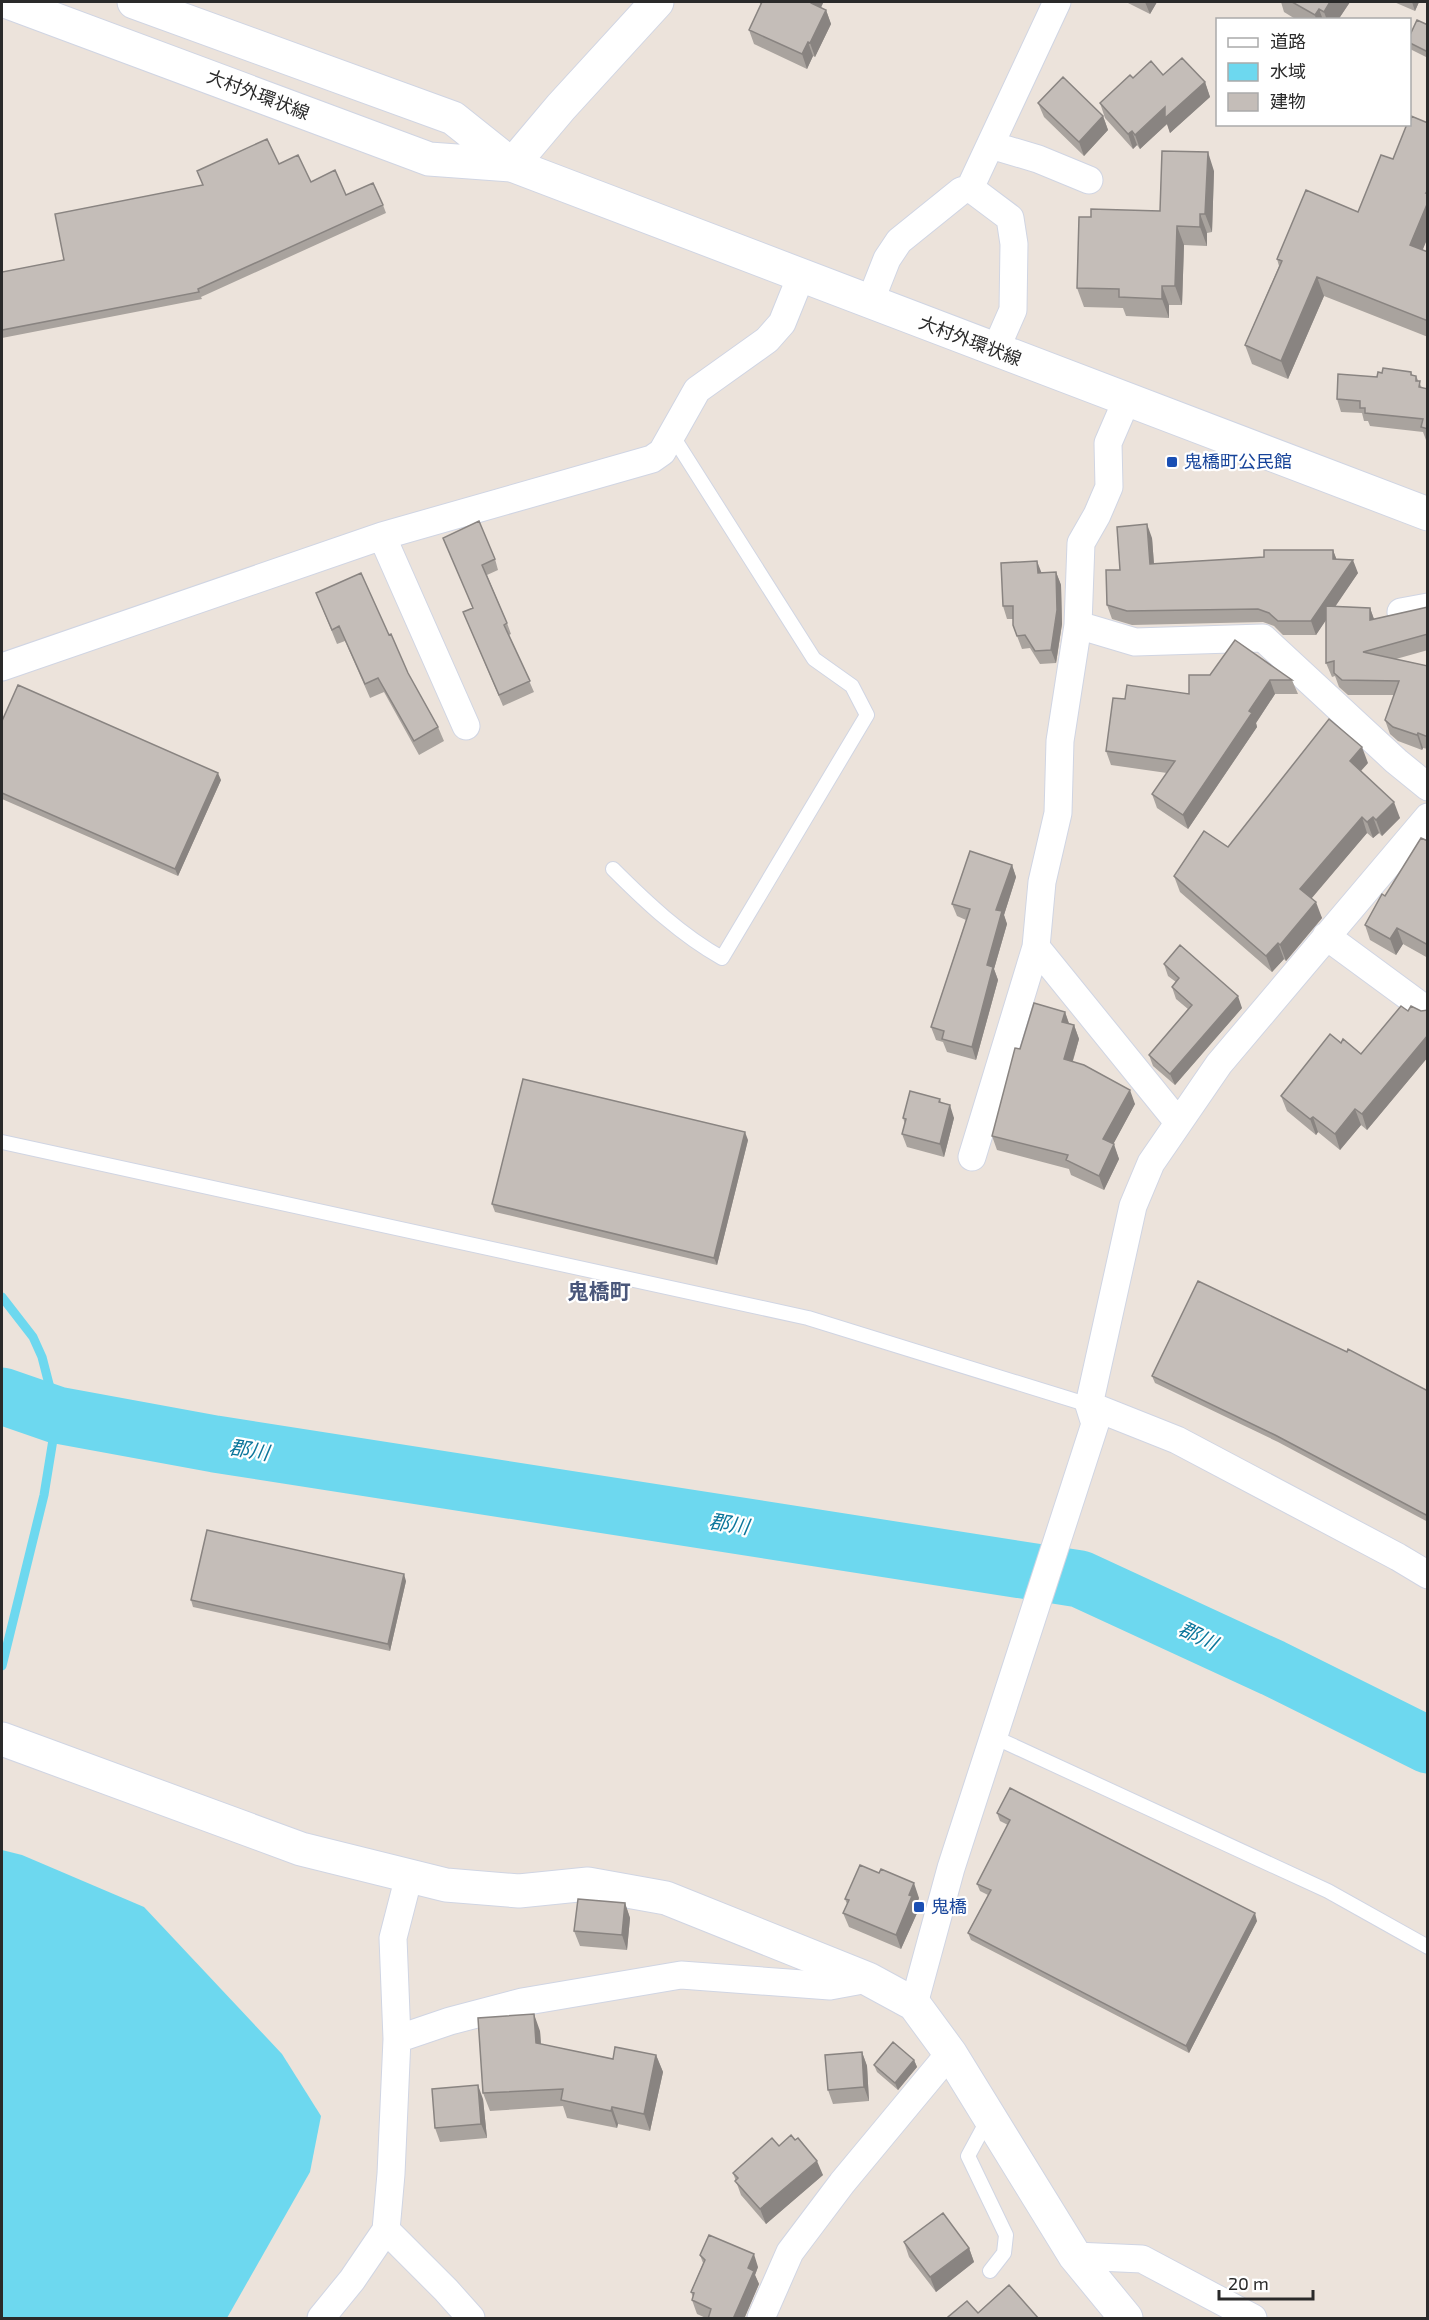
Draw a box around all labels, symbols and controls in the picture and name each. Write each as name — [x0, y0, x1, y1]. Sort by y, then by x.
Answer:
legend — [1216, 18, 1411, 126]
text: 道路 — [1270, 30, 1306, 52]
text: 水域 — [1270, 60, 1306, 82]
street label: 大村外環状線 — [204, 64, 313, 124]
text: 建物 — [1270, 90, 1306, 112]
street label: 大村外環状線 — [916, 310, 1025, 370]
place label: 鬼橋町公民館 — [1184, 450, 1292, 472]
marker: 鬼橋町公民館 — [1165, 455, 1179, 469]
district label: 鬼橋町 — [568, 1278, 631, 1303]
water label: 郡川 — [228, 1434, 273, 1464]
water label: 郡川 — [708, 1508, 753, 1538]
water label: 郡川 — [1175, 1616, 1223, 1656]
place label: 鬼橋 — [931, 1895, 967, 1917]
marker: 鬼橋 — [912, 1900, 926, 1914]
scale bar — [1219, 2263, 1314, 2301]
text: 20 m — [1228, 2272, 1269, 2294]

